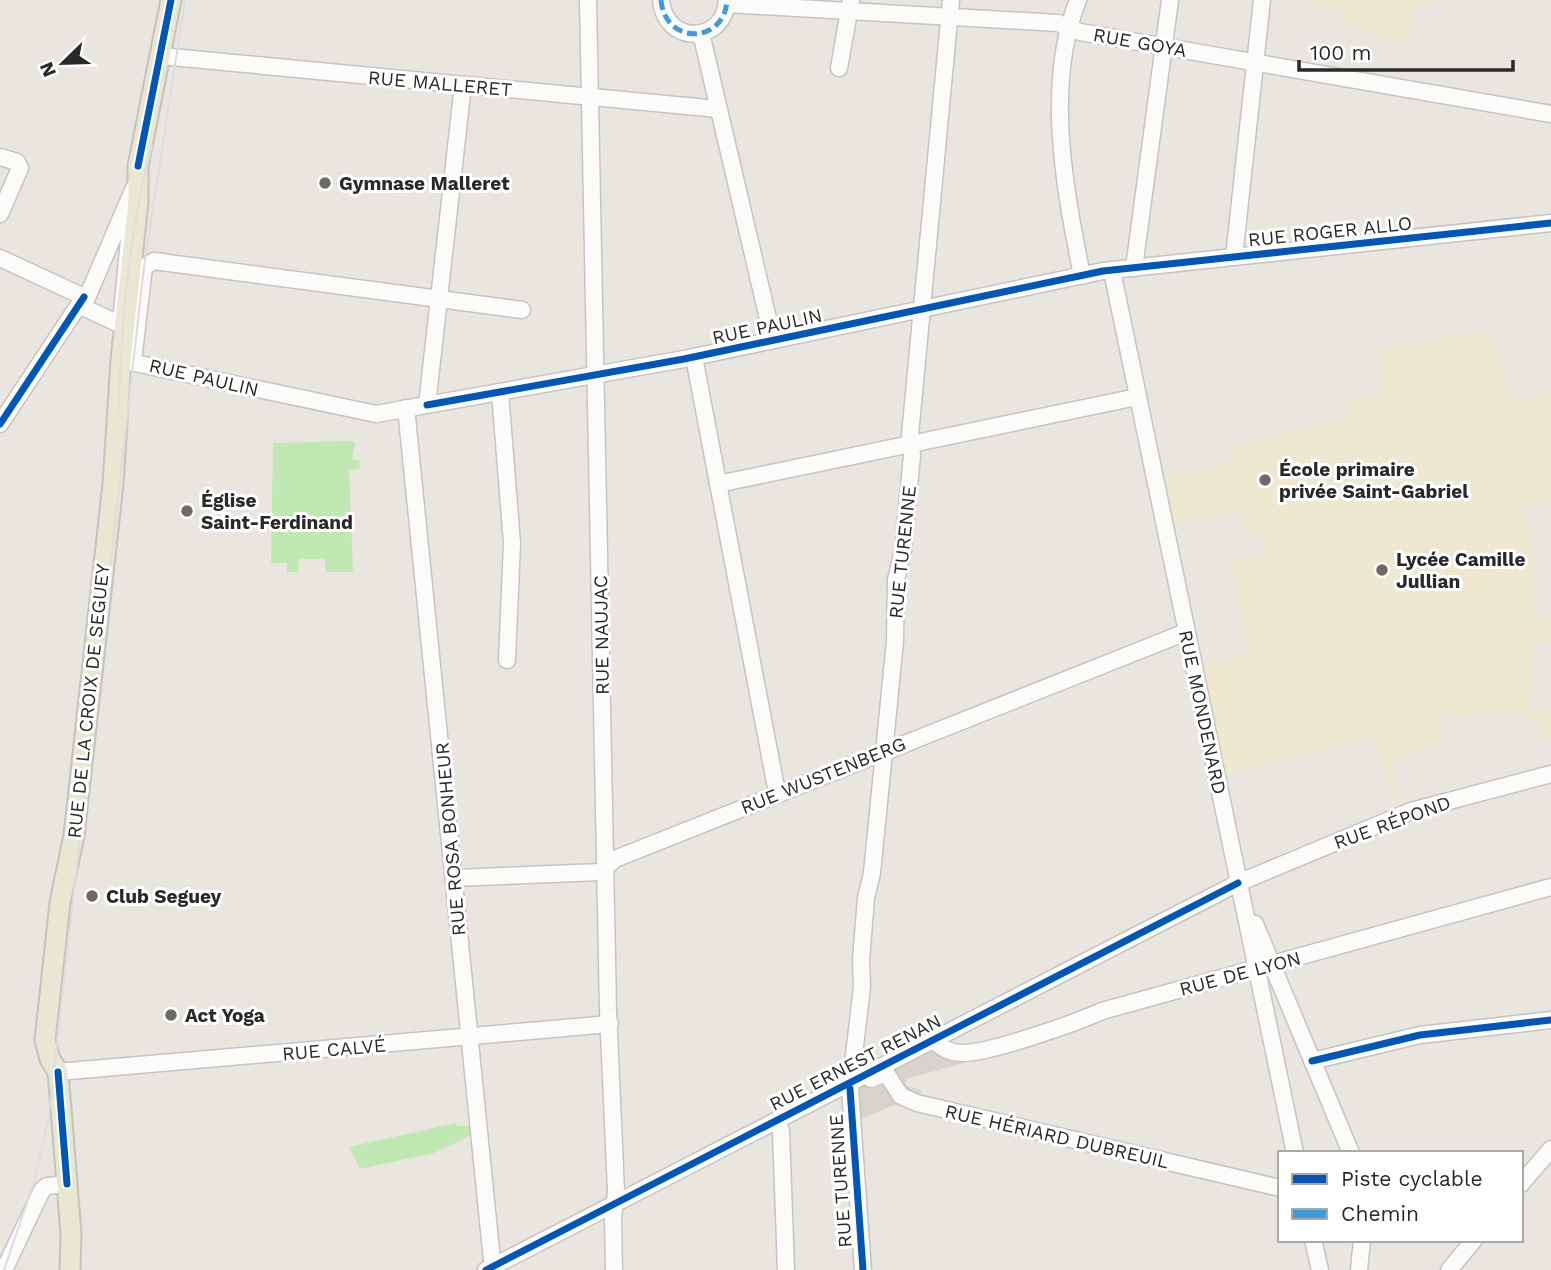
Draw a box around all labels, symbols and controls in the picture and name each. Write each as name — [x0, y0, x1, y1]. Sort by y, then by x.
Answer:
street label: RUE GOYA — [1091, 23, 1189, 62]
north arrow — [28, 28, 98, 98]
scale bar — [1299, 28, 1512, 72]
text: 100 m — [1310, 40, 1372, 65]
text: N — [34, 58, 61, 80]
street label: RUE MALLERET — [367, 66, 513, 101]
place label: Gymnase Malleret — [339, 172, 510, 195]
marker: Gymnase Malleret — [317, 175, 333, 191]
street label: RUE ROGER ALLO — [1247, 211, 1413, 252]
street label: RUE PAULIN — [710, 304, 824, 349]
street label: RUE PAULIN — [147, 354, 261, 401]
place label: École primaire privée Saint-Gabriel — [1279, 458, 1469, 503]
marker: École primaire privée Saint-Gabriel — [1257, 472, 1273, 488]
street label: RUE TURENNE — [884, 484, 921, 620]
place label: Église Saint-Ferdinand — [201, 489, 353, 534]
marker: Église Saint-Ferdinand — [179, 503, 195, 519]
place label: Lycée Camille Jullian — [1396, 548, 1525, 593]
street label: RUE DE LA CROIX DE SEGUEY — [63, 562, 114, 840]
marker: Lycée Camille Jullian — [1374, 562, 1390, 578]
street label: RUE NAUJAC — [589, 575, 614, 695]
street label: RUE MONDENARD — [1174, 628, 1231, 797]
street label: RUE WUSTENBERG — [737, 732, 909, 819]
street label: RUE ROSA BONHEUR — [431, 741, 470, 937]
street label: RUE RÉPOND — [1330, 791, 1454, 854]
place label: Club Seguey — [106, 885, 222, 908]
marker: Club Seguey — [84, 888, 100, 904]
street label: RUE DE LYON — [1177, 946, 1303, 1001]
place label: Act Yoga — [185, 1004, 265, 1027]
marker: Act Yoga — [163, 1007, 179, 1023]
street label: RUE ERNEST RENAN — [765, 1009, 945, 1116]
street label: RUE CALVÉ — [281, 1034, 387, 1065]
street label: RUE HÉRIARD DUBREUIL — [943, 1100, 1171, 1173]
street label: RUE TURENNE — [824, 1113, 857, 1249]
legend — [1278, 1151, 1523, 1242]
text: Piste cyclable — [1341, 1166, 1483, 1191]
text: Chemin — [1341, 1201, 1419, 1226]

